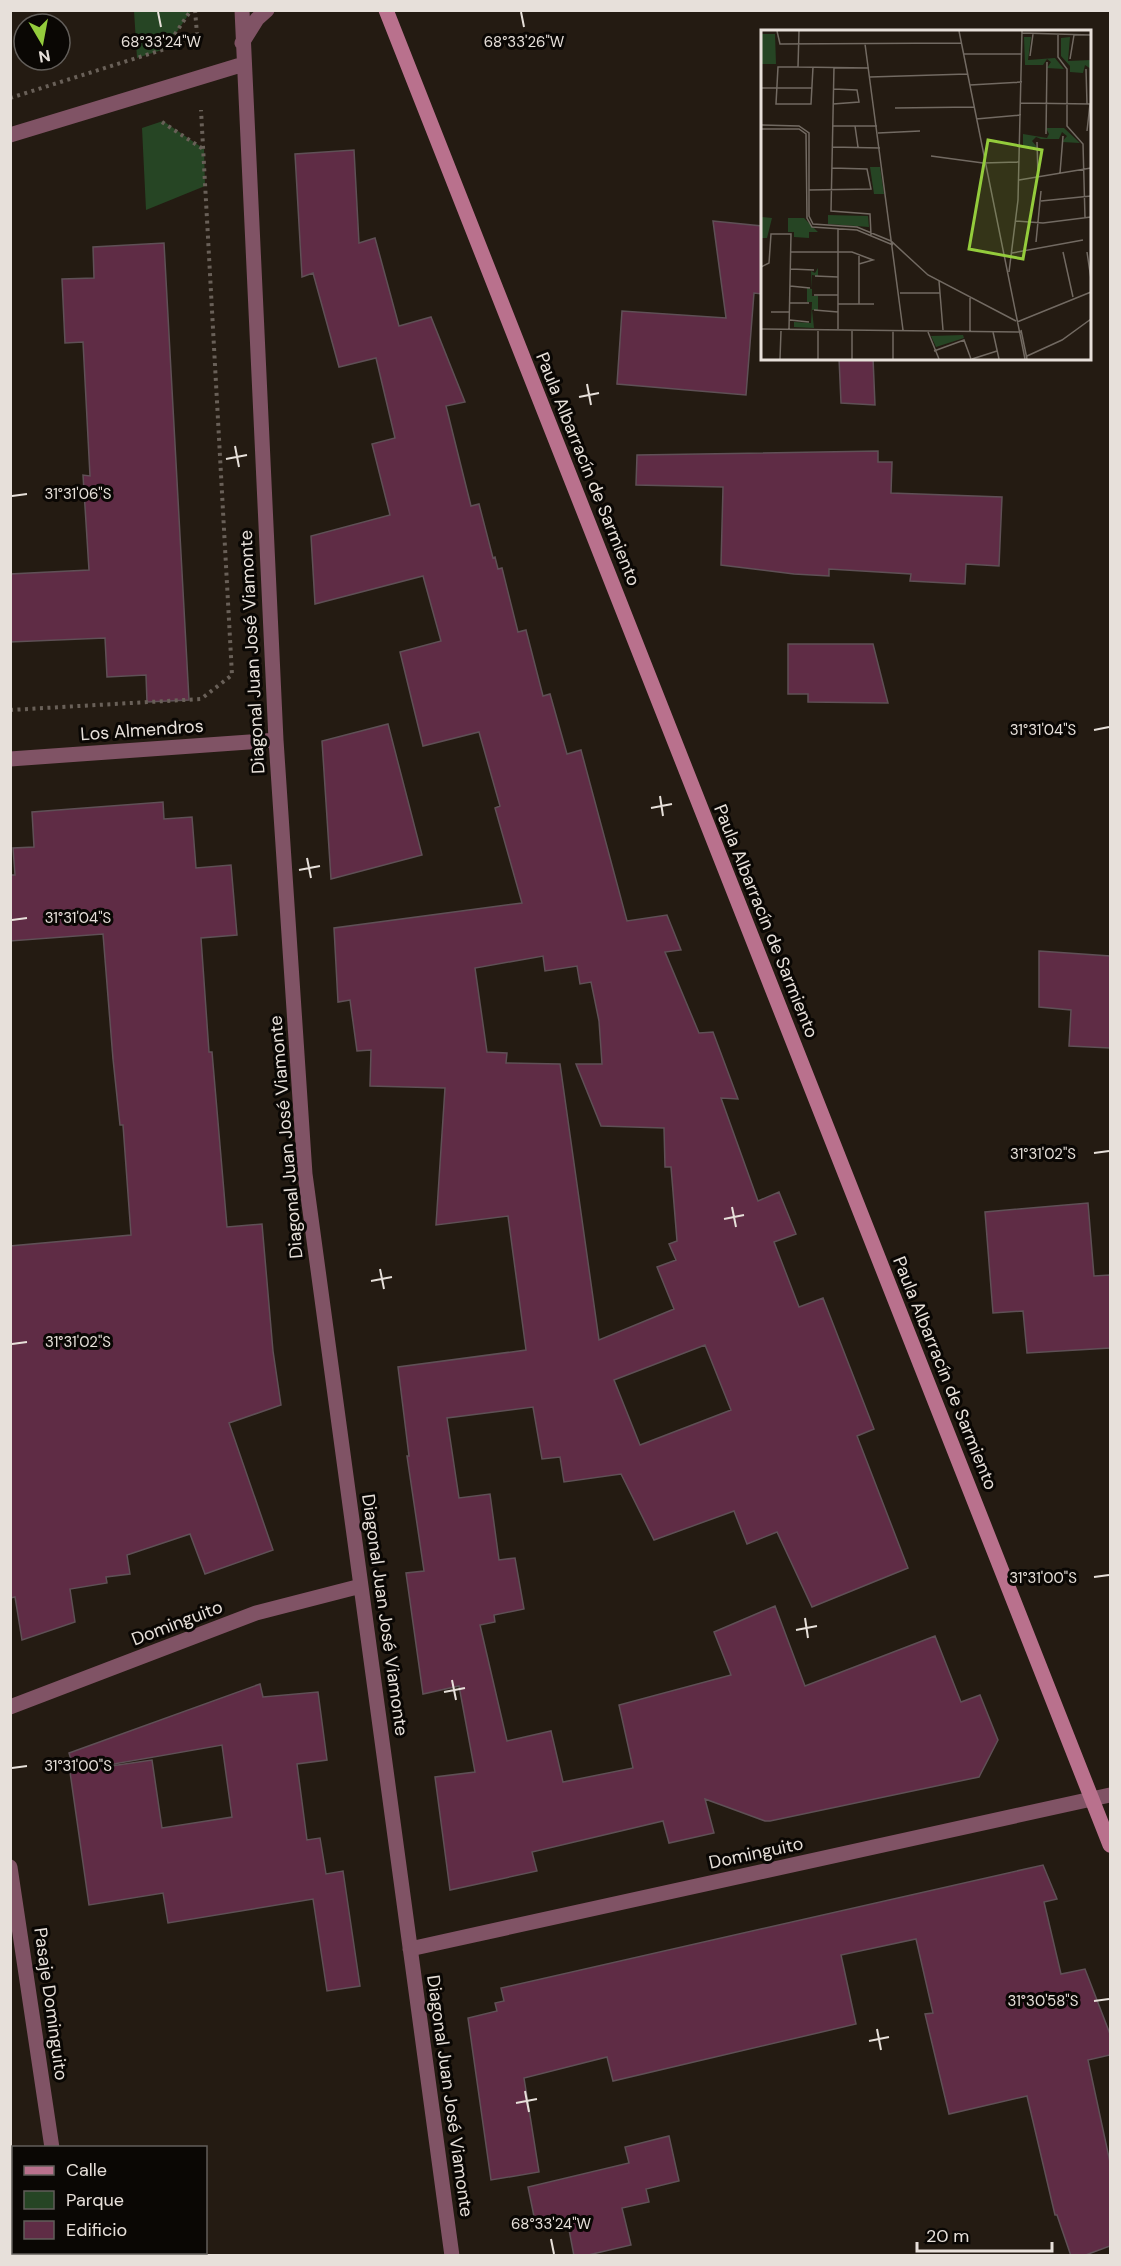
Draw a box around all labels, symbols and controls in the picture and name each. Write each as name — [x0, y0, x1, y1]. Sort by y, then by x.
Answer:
north arrow — [12, 12, 72, 72]
inset map — [761, 30, 1091, 360]
text: 68°33'24"W — [121, 32, 202, 52]
text: 68°33'26"W — [484, 32, 565, 52]
text: N — [37, 45, 52, 68]
street label: Paula Albarracín de Sarmiento — [530, 349, 646, 589]
text: 31°31'06"S — [45, 484, 112, 504]
street label: Diagonal Juan José Viamonte — [234, 530, 270, 774]
street label: Los Almendros — [80, 714, 204, 746]
text: 31°31'04"S — [1010, 720, 1077, 740]
street label: Paula Albarracín de Sarmiento — [708, 801, 824, 1041]
text: 31°31'04"S — [45, 908, 112, 928]
street label: Diagonal Juan José Viamonte — [263, 1014, 309, 1260]
text: 31°31'02"S — [1010, 1144, 1076, 1164]
street label: Paula Albarracín de Sarmiento — [887, 1253, 1003, 1493]
text: 31°31'02"S — [45, 1332, 111, 1352]
street label: Diagonal Juan José Viamonte — [356, 1493, 414, 1737]
text: 31°31'00"S — [1009, 1568, 1077, 1588]
street label: Dominguito — [128, 1595, 226, 1651]
text: 31°31'00"S — [44, 1756, 112, 1776]
street label: Dominguito — [707, 1831, 805, 1875]
street label: Pasaje Dominguito — [28, 1926, 74, 2082]
street label: Diagonal Juan José Viamonte — [421, 1974, 479, 2218]
text: 31°30'58"S — [1008, 1991, 1079, 2011]
legend — [12, 2146, 207, 2254]
text: Calle — [66, 2158, 107, 2182]
text: Parque — [66, 2188, 124, 2212]
text: 68°33'24"W — [511, 2214, 592, 2234]
scale bar — [917, 2215, 1052, 2253]
text: Edificio — [66, 2218, 127, 2242]
text: 20 m — [926, 2224, 969, 2248]

